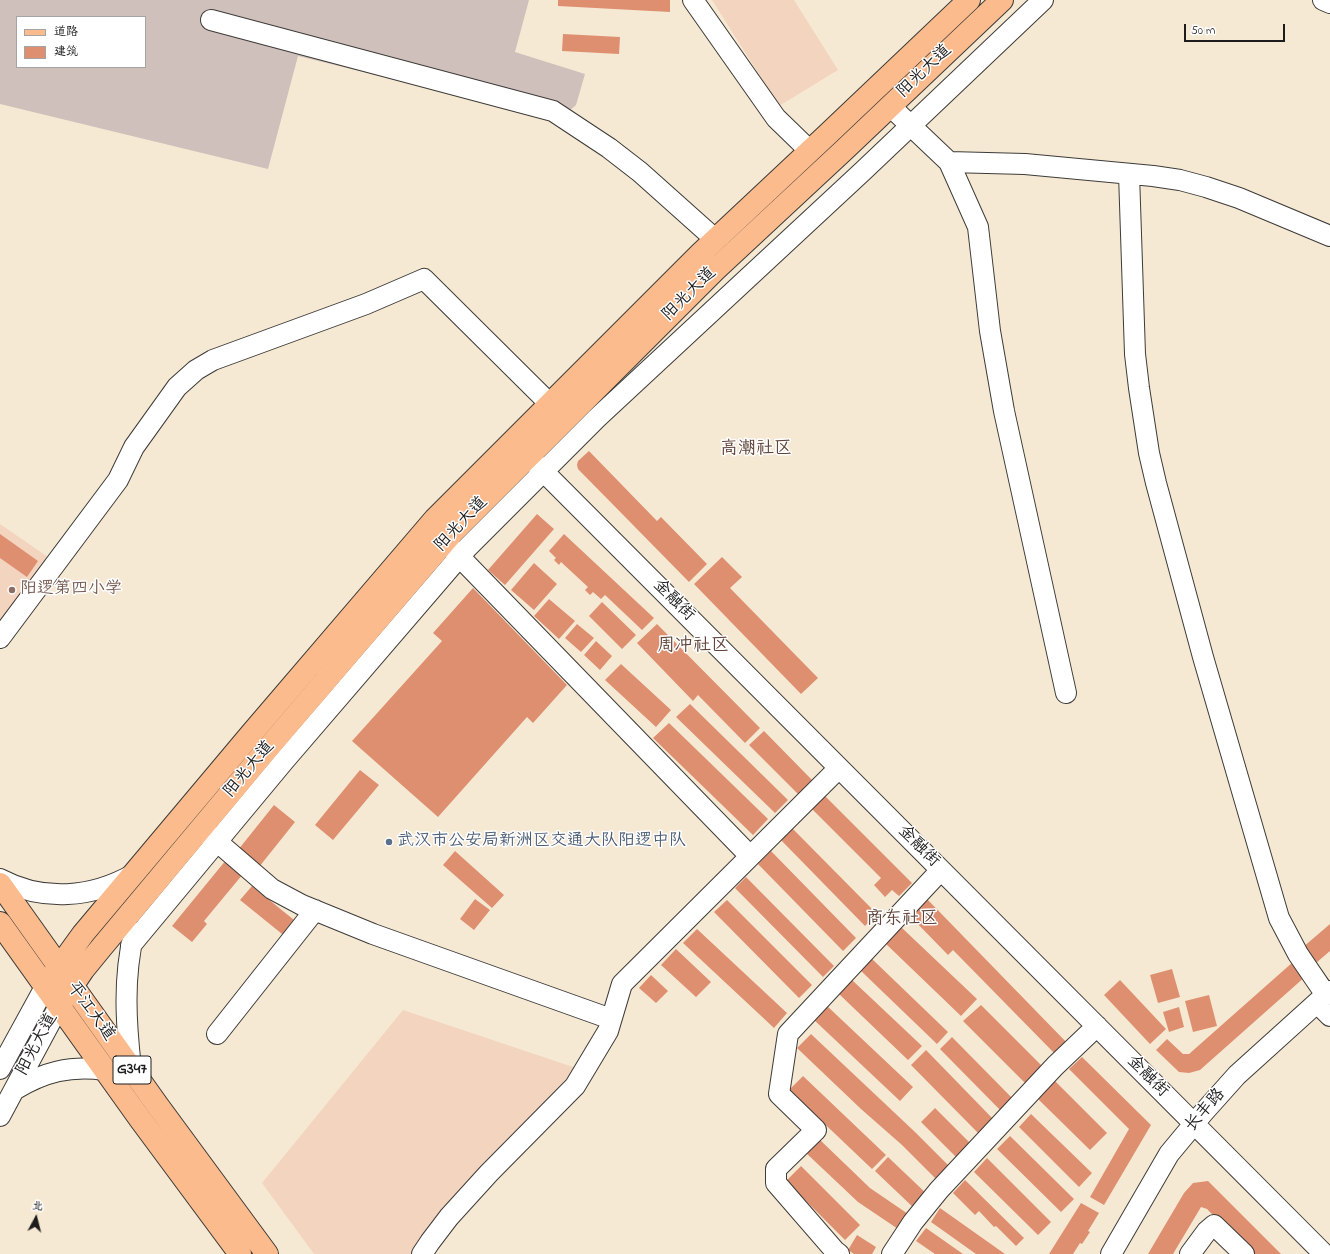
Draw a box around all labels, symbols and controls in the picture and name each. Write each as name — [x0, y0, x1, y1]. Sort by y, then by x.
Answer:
legend — [16, 16, 146, 68]
scale bar — [1186, 16, 1287, 42]
text: 50 m — [1191, 22, 1215, 40]
text: 道路 — [54, 23, 78, 41]
street label: 阳光大道 — [893, 41, 957, 103]
text: 建筑 — [54, 43, 78, 61]
street label: 阳光大道 — [659, 264, 721, 326]
district label: 高潮社区 — [720, 439, 792, 461]
street label: 阳光大道 — [431, 493, 493, 557]
street label: 金融街 — [648, 576, 698, 626]
place label: 阳逻第四小学 — [20, 580, 122, 600]
marker: 阳逻第四小学 — [7, 585, 17, 595]
district label: 周冲社区 — [657, 636, 729, 658]
street label: 阳光大道 — [220, 737, 280, 803]
street label: 金融街 — [893, 822, 943, 872]
place label: 武汉市公安局新洲区交通大队阳逻中队 — [397, 832, 686, 852]
marker: 武汉市公安局新洲区交通大队阳逻中队 — [384, 837, 394, 847]
district label: 商东社区 — [866, 909, 938, 931]
street label: 平江大道 — [62, 978, 118, 1046]
street label: 阳光大道 — [13, 1010, 63, 1080]
street label: 金融街 — [1122, 1052, 1172, 1102]
road number: G347 — [113, 1056, 151, 1084]
street label: 长丰路 — [1182, 1085, 1230, 1137]
text: 北 — [31, 1197, 44, 1215]
north arrow — [16, 1198, 56, 1238]

